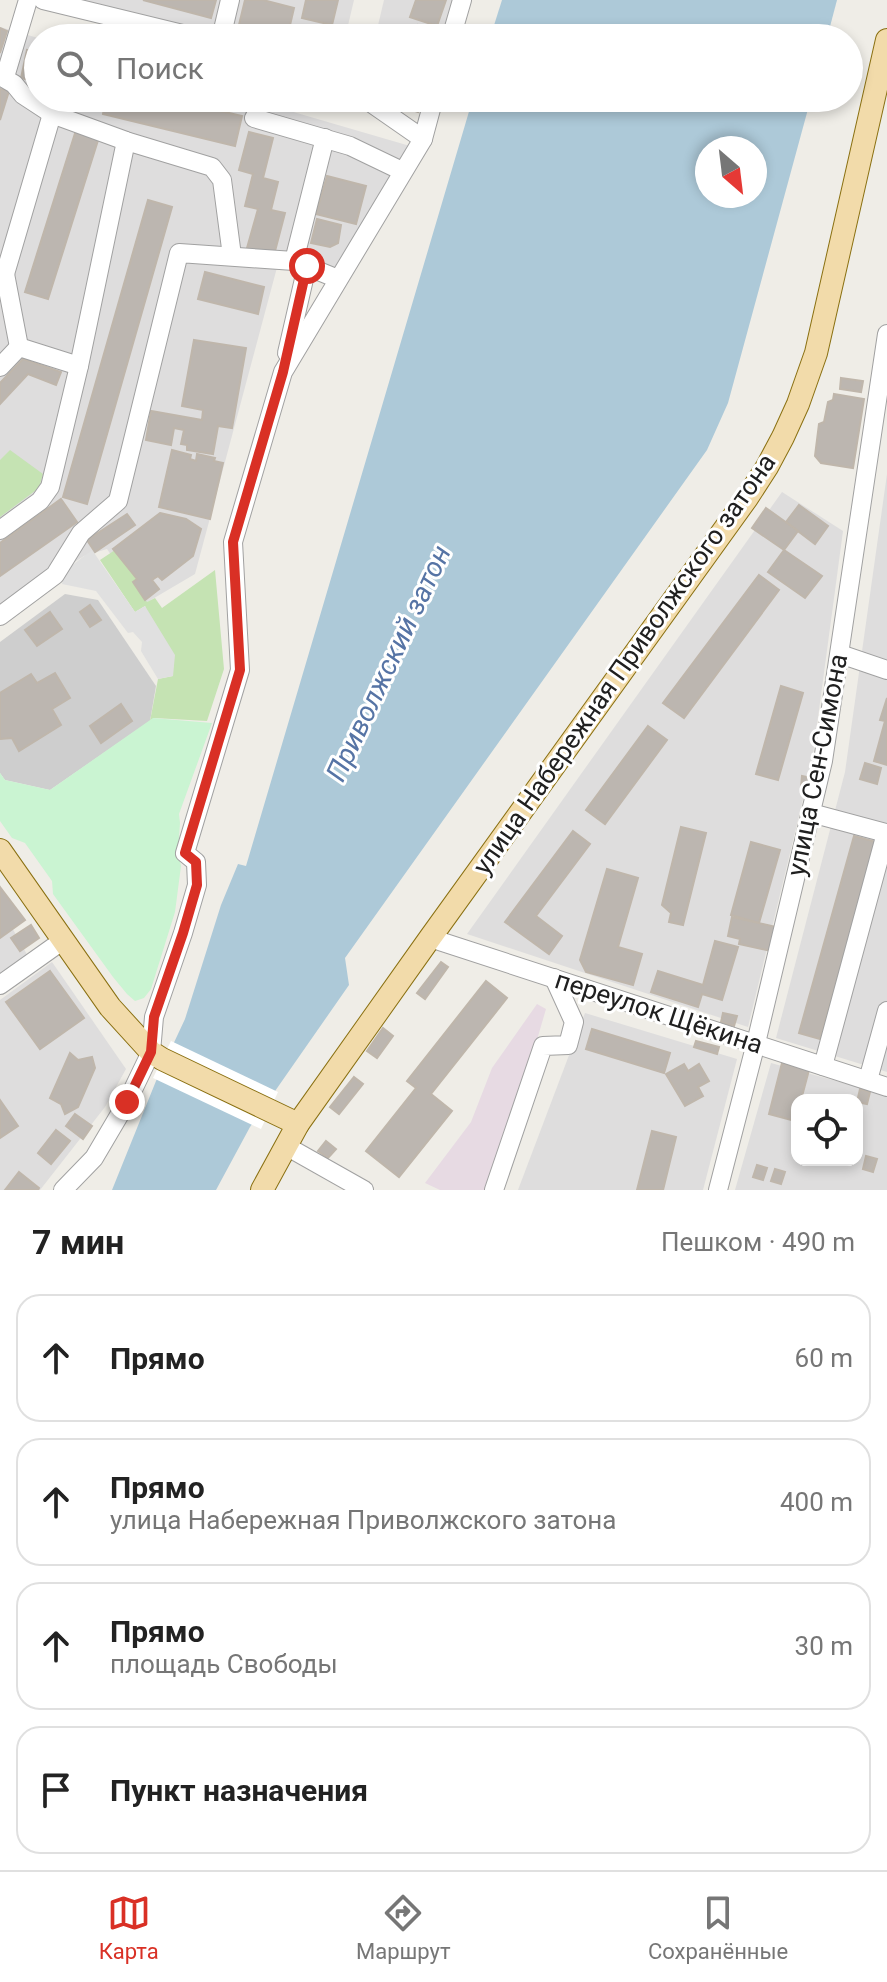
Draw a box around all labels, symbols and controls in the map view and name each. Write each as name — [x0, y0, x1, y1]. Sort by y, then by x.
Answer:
search box — [24, 24, 863, 112]
icon: search — [52, 46, 96, 90]
text: Поиск — [116, 51, 204, 86]
north arrow — [695, 136, 767, 208]
route start — [289, 248, 325, 284]
street label: улица Набережная Приволжского затона — [466, 448, 782, 880]
water label: Приволжский затон — [319, 540, 458, 786]
street label: улица Сен-Симона — [781, 651, 853, 879]
street label: переулок Щёкина — [551, 964, 767, 1060]
route end — [109, 1084, 145, 1120]
map controls — [791, 1094, 863, 1166]
button: locate — [791, 1094, 863, 1166]
text: 7 мин — [32, 1222, 124, 1262]
text: Пешком · 490 m — [661, 1227, 855, 1257]
icon: ahead — [34, 1336, 78, 1380]
text: Прямо — [110, 1341, 205, 1376]
text: 60 m — [795, 1343, 853, 1373]
text: Прямо — [110, 1470, 205, 1505]
icon: ahead — [34, 1480, 78, 1524]
text: 400 m — [780, 1487, 853, 1517]
text: улица Набережная Приволжского затона — [110, 1505, 616, 1535]
text: Прямо — [110, 1614, 205, 1649]
icon: ahead — [34, 1624, 78, 1668]
text: 30 m — [795, 1631, 853, 1661]
text: площадь Свободы — [110, 1649, 338, 1679]
icon: arrive — [34, 1768, 78, 1812]
text: Пункт назначения — [110, 1773, 368, 1808]
tab: Карта — [99, 1891, 159, 1964]
tab: Маршрут — [356, 1891, 451, 1964]
tab: Сохранённые — [648, 1891, 788, 1964]

